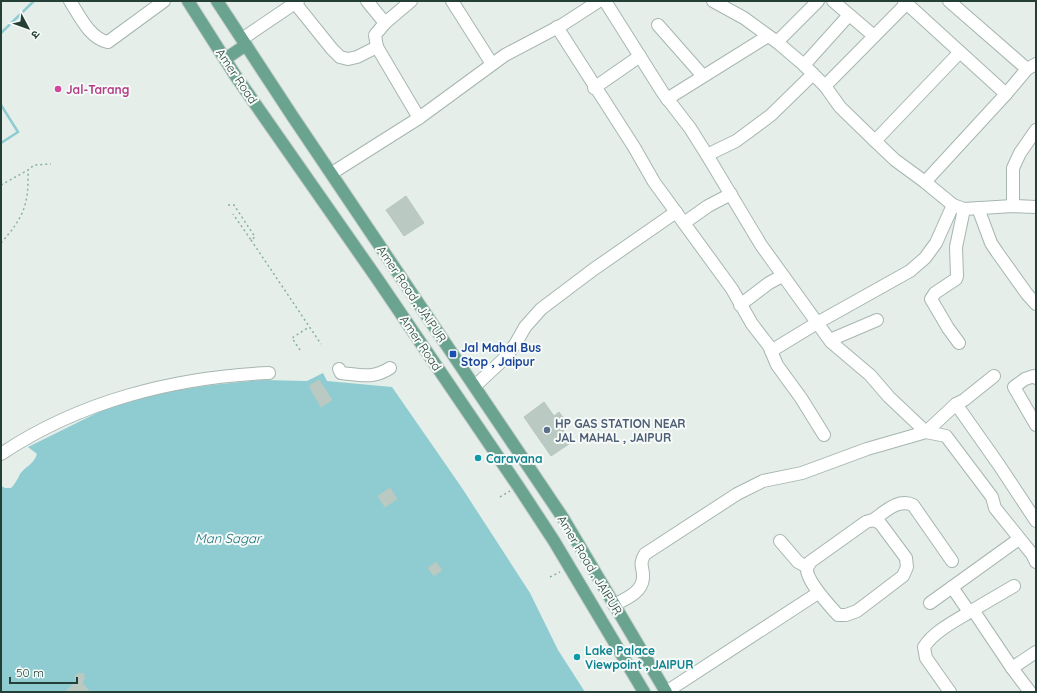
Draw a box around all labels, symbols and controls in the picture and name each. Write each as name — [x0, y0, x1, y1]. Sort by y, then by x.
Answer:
north arrow — [8, 8, 48, 48]
text: उ — [28, 28, 43, 42]
street label: Amer Road — [213, 46, 261, 106]
place label: Jal-Tarang — [66, 82, 129, 97]
marker: Jal-Tarang — [53, 84, 63, 94]
street label: Amer Road , JAIPUR — [374, 243, 450, 345]
street label: Amer Road — [397, 313, 445, 373]
place label: Jal Mahal Bus Stop , Jaipur — [461, 340, 541, 369]
marker: Jal Mahal Bus Stop , Jaipur — [448, 349, 458, 359]
place label: HP GAS STATION NEAR JAL MAHAL , JAIPUR — [555, 416, 686, 445]
marker: HP GAS STATION NEAR JAL MAHAL , JAIPUR — [542, 425, 552, 435]
place label: Caravana — [486, 451, 542, 466]
marker: Caravana — [473, 453, 483, 463]
street label: Amer Road , JAIPUR — [554, 513, 626, 617]
water label: Man Sagar — [195, 530, 263, 546]
place label: Lake Palace Viewpoint , JAIPUR — [585, 643, 694, 672]
marker: Lake Palace Viewpoint , JAIPUR — [572, 652, 582, 662]
scale bar — [10, 659, 77, 685]
text: 50 m — [16, 665, 44, 680]

